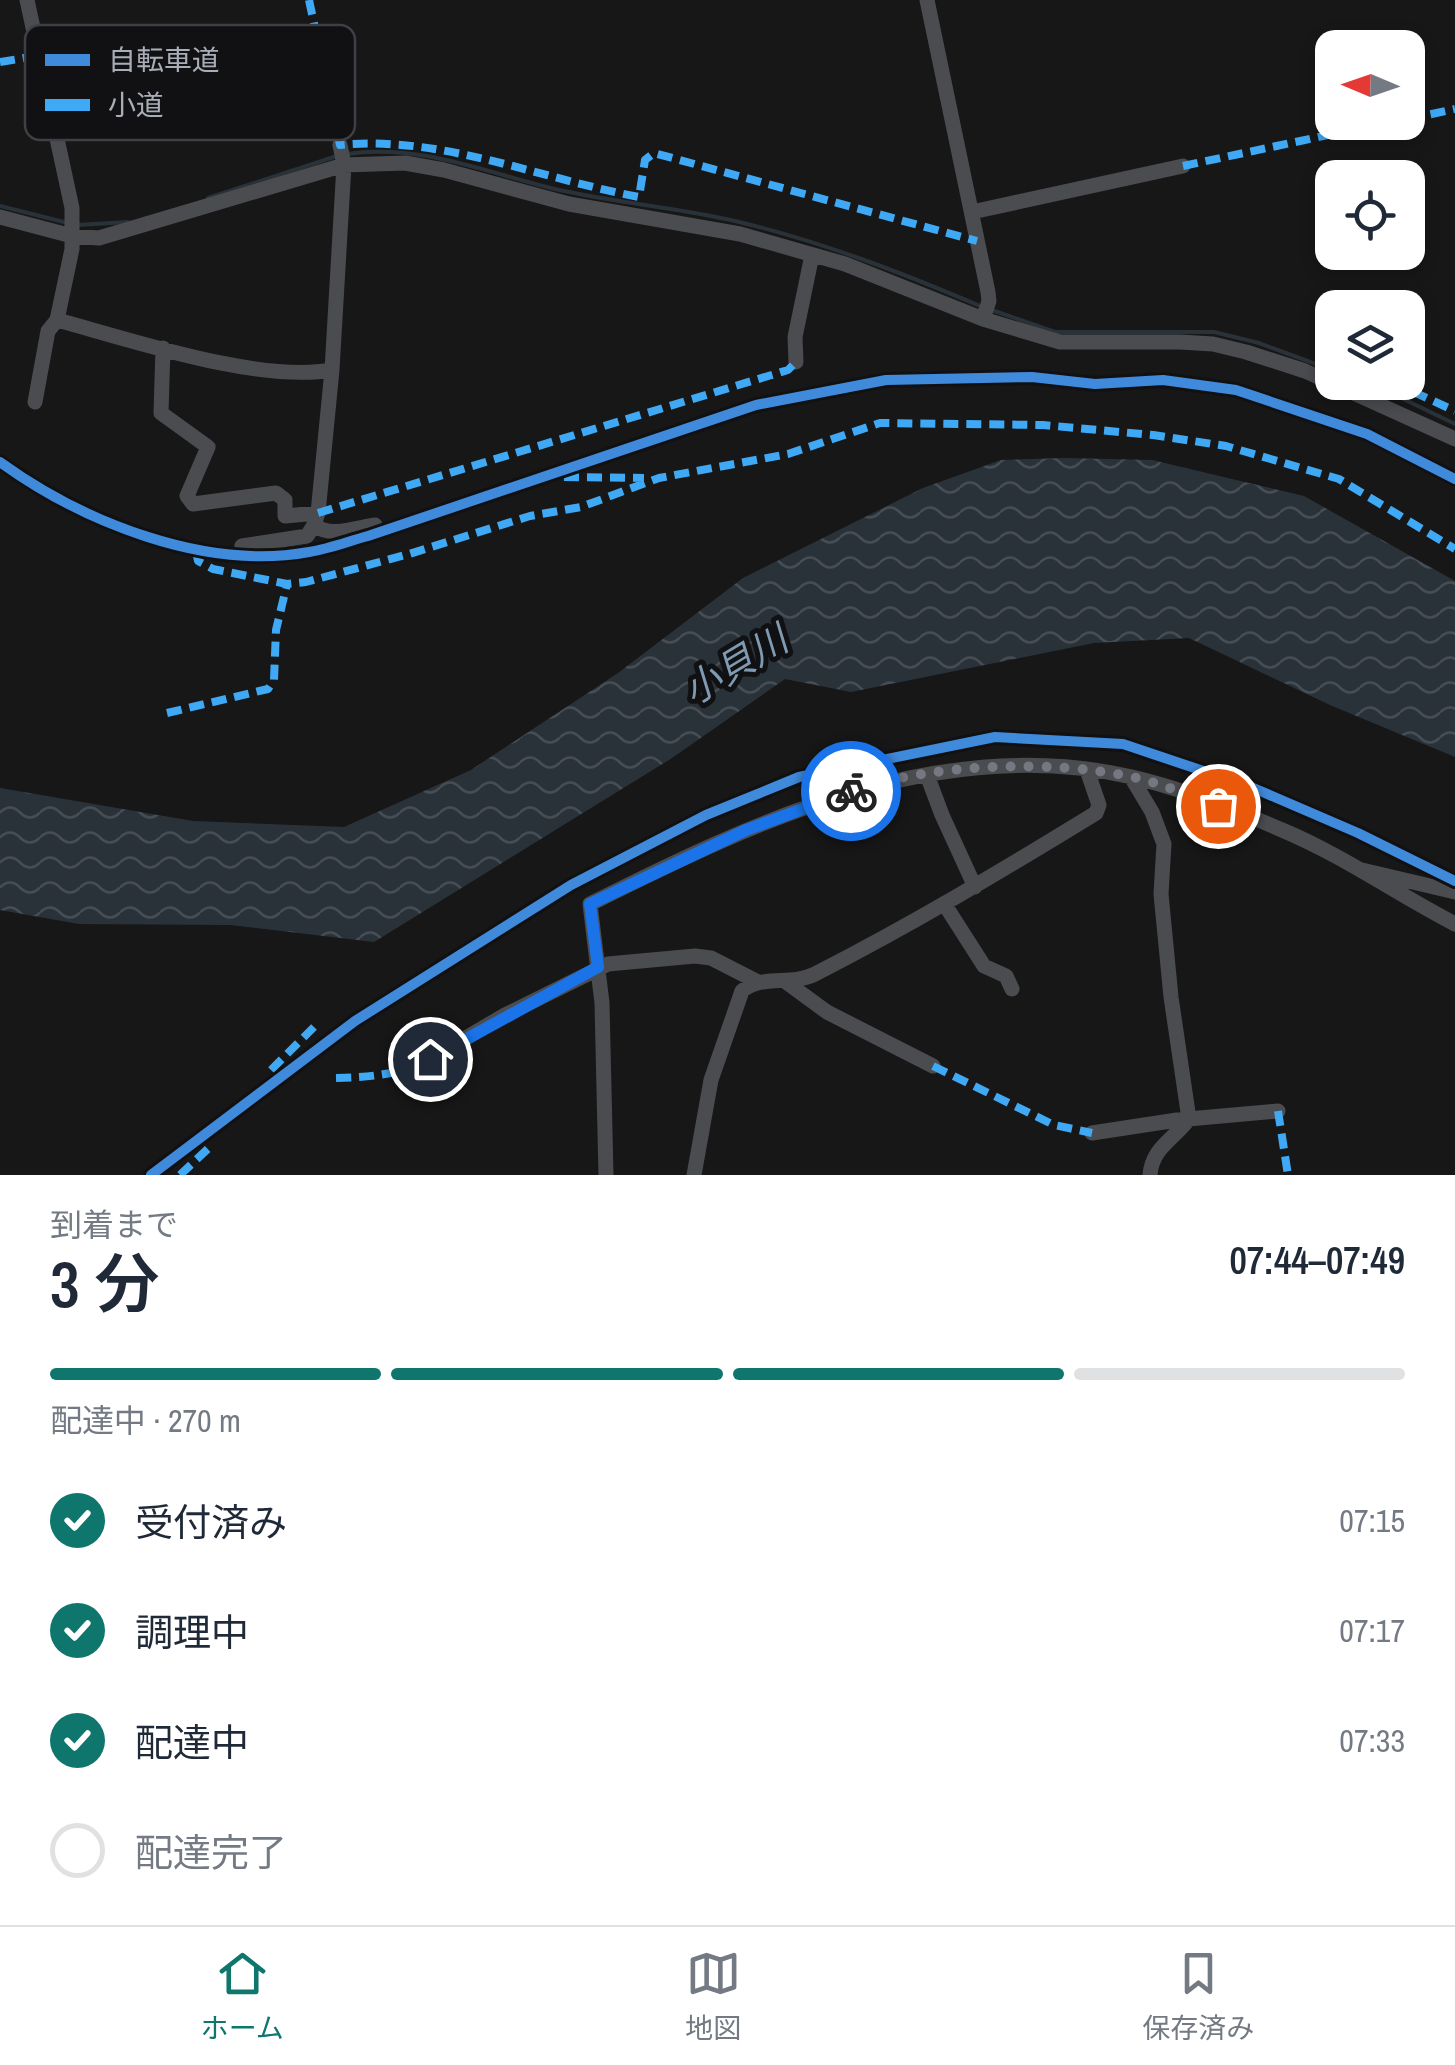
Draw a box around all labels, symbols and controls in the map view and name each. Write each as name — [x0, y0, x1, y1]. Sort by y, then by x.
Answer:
legend — [25, 25, 355, 140]
north arrow — [1315, 30, 1425, 140]
map controls — [1315, 30, 1425, 400]
text: 自転車道 — [108, 41, 220, 79]
text: 小道 — [108, 86, 164, 124]
button: locate — [1315, 160, 1425, 270]
button: layers — [1315, 290, 1425, 400]
water label: 小貝川 — [673, 612, 800, 716]
courier — [801, 741, 901, 841]
icon: bike — [824, 764, 879, 819]
pin — [1176, 764, 1261, 849]
icon: bag — [1191, 779, 1246, 834]
pin — [388, 1017, 473, 1102]
icon: home — [403, 1032, 458, 1087]
text: 到着まで — [50, 1203, 178, 1246]
text: 07:44–07:49 — [1229, 1235, 1405, 1286]
text: 3 分 — [50, 1240, 159, 1327]
text: 配達中 · 270 m — [50, 1399, 241, 1442]
icon: check — [50, 1493, 105, 1548]
text: 受付済み — [135, 1497, 287, 1548]
text: 07:15 — [1339, 1499, 1405, 1542]
icon: check — [50, 1603, 105, 1658]
text: 調理中 — [135, 1607, 249, 1658]
text: 07:17 — [1339, 1609, 1405, 1652]
icon: check — [50, 1713, 105, 1768]
text: 配達中 — [135, 1717, 249, 1768]
text: 07:33 — [1339, 1719, 1405, 1762]
text: 配達完了 — [135, 1827, 287, 1878]
tab: ホーム — [201, 1946, 284, 2047]
tab: 地図 — [685, 1946, 741, 2047]
tab: 保存済み — [1142, 1946, 1254, 2047]

